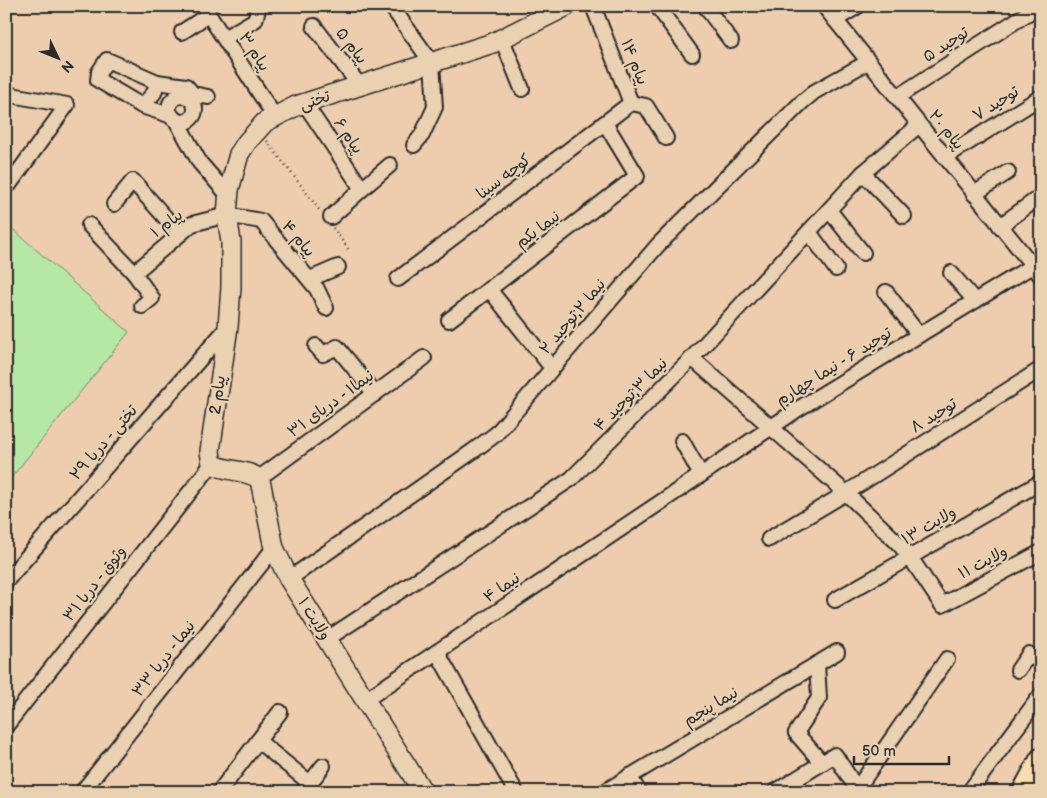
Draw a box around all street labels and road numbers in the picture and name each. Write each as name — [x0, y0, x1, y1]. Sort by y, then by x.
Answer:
street label: توحید ۵ — [920, 23, 973, 67]
street label: پیام ۵ — [330, 24, 371, 69]
street label: پيام ۳ — [233, 29, 274, 76]
street label: پیام ۱۴ — [614, 36, 652, 88]
street label: توحید ۷ — [969, 82, 1023, 126]
street label: تختی — [297, 87, 333, 115]
street label: پیام ۲۰ — [923, 106, 968, 155]
street label: پیام ۶ — [327, 114, 367, 159]
street label: کوچه سینا — [473, 150, 535, 204]
street label: پیام ۱ — [147, 206, 188, 244]
street label: نیما یکم — [512, 207, 565, 254]
street label: پیام ۴ — [276, 217, 319, 262]
street label: نیما ۲;توحید ۲ — [536, 275, 610, 359]
street label: توحید ۶ - نیما چهارم — [773, 324, 897, 412]
street label: نیما ۳;توحید ۴ — [590, 354, 672, 436]
street label: نیما۱ - دریای ۳۱ — [284, 366, 378, 442]
street label: پیام 2 — [206, 374, 232, 416]
street label: توحید ۸ — [907, 394, 961, 438]
street label: تختی - دریا ۲۹ — [66, 401, 142, 484]
street label: ولایت ۱۳ — [898, 503, 960, 549]
street label: وثوق - دریا ۳۱ — [60, 542, 130, 626]
street label: ولایت ۱۱ — [955, 542, 1011, 584]
street label: نیما ۴ — [480, 569, 524, 607]
street label: ولایت ۱ — [294, 594, 334, 644]
street label: نیما - دریا ۳۳ — [128, 617, 200, 701]
street label: نیما پنجم — [680, 683, 743, 732]

